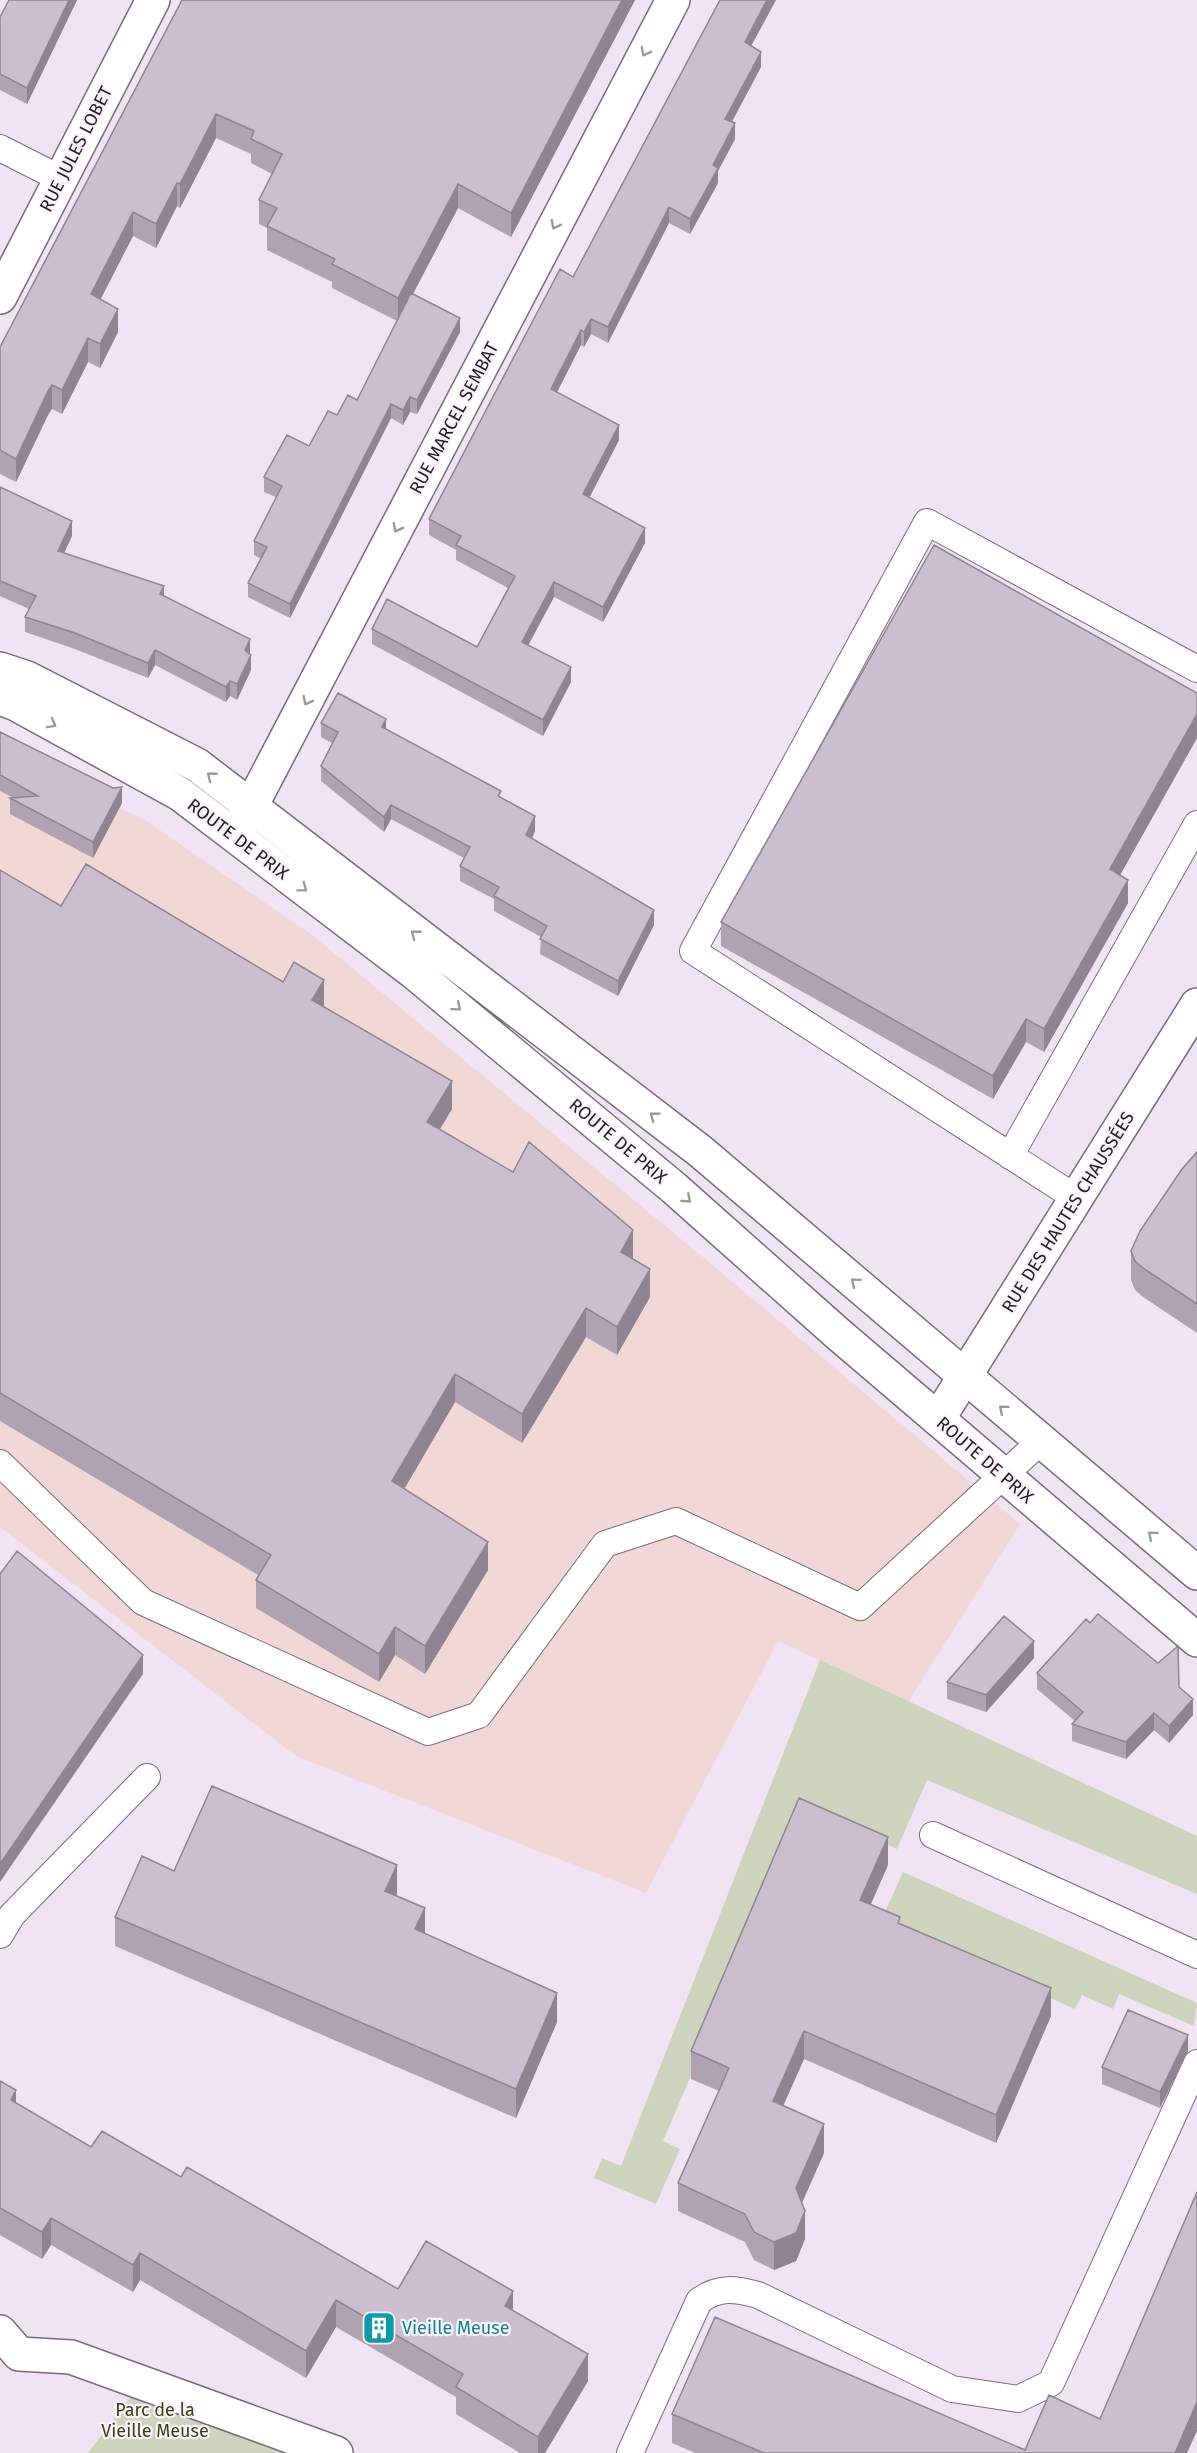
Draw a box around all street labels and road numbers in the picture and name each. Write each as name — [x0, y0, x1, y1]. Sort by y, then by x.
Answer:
street label: RUE JULES LOBET — [35, 82, 117, 215]
street label: RUE MARCEL SEMBAT — [405, 338, 504, 498]
street label: ROUTE DE PRIX — [183, 794, 293, 884]
street label: ROUTE DE PRIX — [565, 1094, 672, 1189]
street label: RUE DES HAUTES CHAUSSÉES — [996, 1107, 1139, 1317]
street label: ROUTE DE PRIX — [932, 1412, 1038, 1508]

